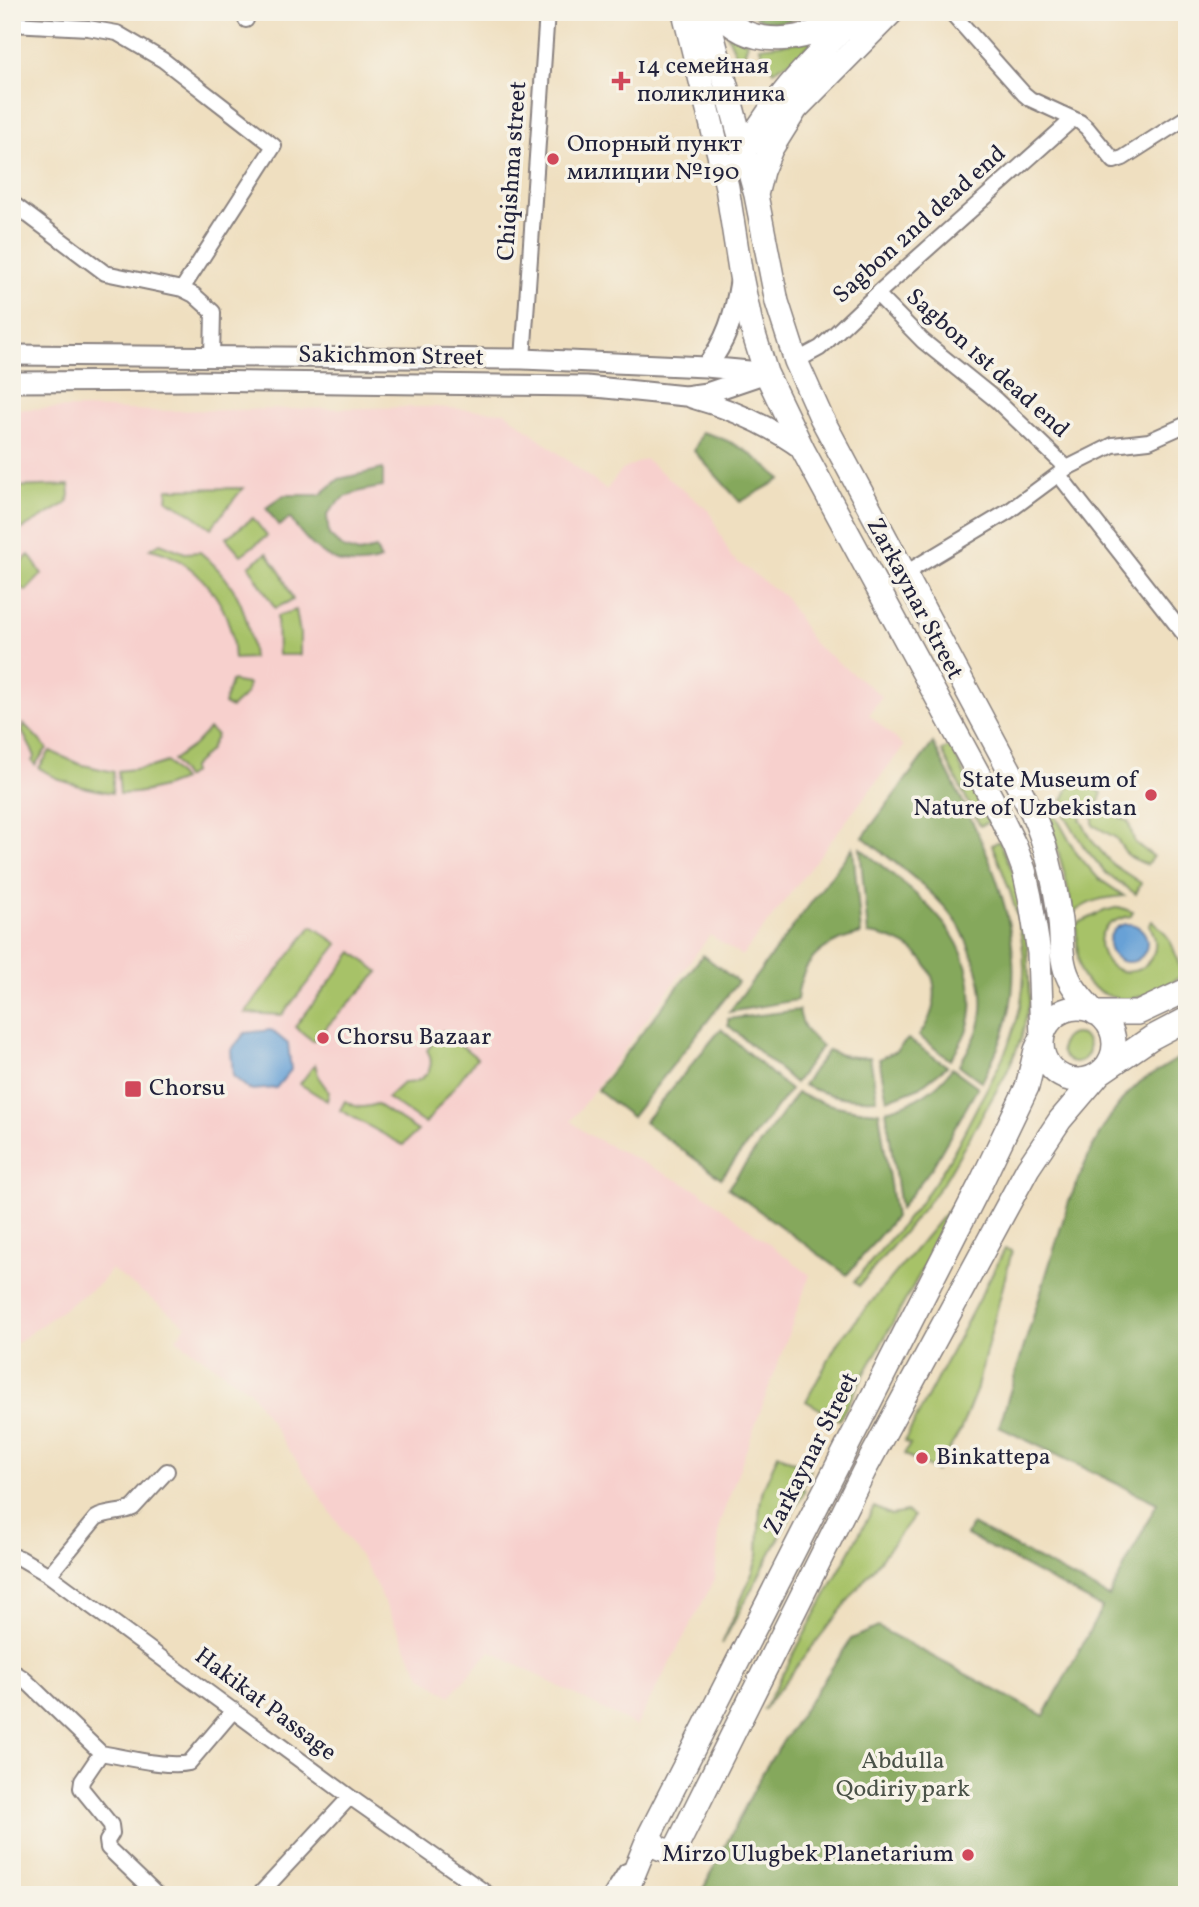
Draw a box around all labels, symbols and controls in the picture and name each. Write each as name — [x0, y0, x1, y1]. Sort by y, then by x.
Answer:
place label: 14 семейная поликлиника — [637, 50, 786, 112]
marker: 14 семейная поликлиника — [611, 71, 631, 91]
street label: Chiqishma street — [490, 80, 536, 262]
place label: Опорный пункт милиции №190 — [567, 128, 742, 190]
street label: Sagbon 2nd dead end — [826, 138, 1014, 312]
marker: Опорный пункт милиции №190 — [545, 151, 561, 167]
street label: Sagbon 1st dead end — [898, 281, 1076, 447]
street label: Sakichmon Street — [298, 338, 484, 376]
street label: Zarkaynar Street — [857, 512, 971, 686]
place label: State Museum of Nature of Uzbekistan — [913, 764, 1140, 826]
marker: State Museum of Nature of Uzbekistan — [1143, 787, 1159, 803]
place label: Chorsu Bazaar — [337, 1021, 491, 1055]
marker: Chorsu Bazaar — [315, 1030, 331, 1046]
place label: Chorsu — [149, 1072, 226, 1106]
marker: Chorsu — [123, 1079, 143, 1099]
street label: Zarkaynar Street — [756, 1367, 868, 1541]
place label: Binkattepa — [936, 1441, 1051, 1475]
marker: Binkattepa — [914, 1450, 930, 1466]
street label: Hakikat Passage — [187, 1640, 343, 1770]
park label: Abdulla Qodiriy park — [836, 1745, 970, 1807]
place label: Mirzo Ulugbek Planetarium — [662, 1838, 954, 1872]
marker: Mirzo Ulugbek Planetarium — [960, 1847, 976, 1863]

